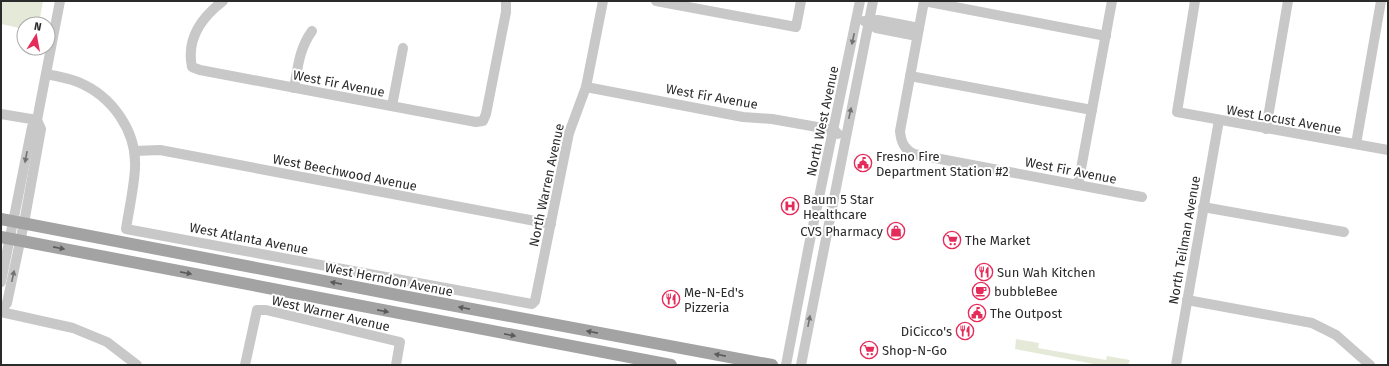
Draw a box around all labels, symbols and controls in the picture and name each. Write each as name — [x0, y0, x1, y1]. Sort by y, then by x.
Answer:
north arrow — [16, 16, 56, 56]
text: N — [33, 20, 43, 34]
one-way arrow — [849, 33, 855, 45]
street label: North West Avenue — [803, 65, 841, 178]
street label: West Fir Avenue — [292, 67, 386, 100]
street label: West Fir Avenue — [665, 81, 759, 112]
street label: West Locust Avenue — [1225, 102, 1343, 137]
one-way arrow — [848, 107, 854, 119]
street label: North Warren Avenue — [526, 122, 567, 248]
place label: Fresno Fire Department Station #2 — [876, 149, 1009, 179]
one-way arrow — [23, 151, 29, 163]
street label: West Beechwood Avenue — [271, 151, 418, 194]
public building icon: Fresno Fire Department Station #2 — [853, 153, 873, 173]
street label: West Fir Avenue — [1024, 154, 1118, 187]
street label: North Teilman Avenue — [1166, 175, 1203, 306]
place label: Baum 5 Star Healthcare — [803, 192, 874, 222]
hospital icon: Baum 5 Star Healthcare — [780, 196, 800, 216]
street label: West Atlanta Avenue — [188, 220, 310, 257]
shop icon: CVS Pharmacy — [886, 221, 906, 241]
place label: CVS Pharmacy — [800, 224, 884, 239]
supermarket icon: The Market — [942, 230, 962, 250]
place label: The Market — [965, 233, 1031, 248]
one-way arrow — [52, 246, 65, 252]
street label: West Herndon Avenue — [324, 260, 454, 299]
restaurant icon: Sun Wah Kitchen — [974, 262, 994, 282]
place label: Sun Wah Kitchen — [997, 265, 1096, 280]
one-way arrow — [10, 270, 16, 283]
one-way arrow — [180, 270, 192, 276]
one-way arrow — [330, 280, 343, 286]
cafe icon: bubbleBee — [971, 281, 991, 301]
place label: bubbleBee — [994, 284, 1058, 299]
place label: Me-N-Ed's Pizzeria — [684, 285, 744, 315]
restaurant icon: Me-N-Ed's Pizzeria — [661, 289, 681, 309]
street label: West Warner Avenue — [270, 293, 391, 334]
public building icon: The Outpost — [967, 303, 987, 323]
one-way arrow — [458, 305, 470, 311]
place label: The Outpost — [990, 306, 1063, 321]
one-way arrow — [376, 308, 389, 314]
one-way arrow — [806, 314, 812, 327]
restaurant icon: DiCicco's — [955, 321, 975, 341]
place label: DiCicco's — [901, 324, 952, 339]
one-way arrow — [586, 328, 598, 334]
one-way arrow — [504, 332, 516, 338]
supermarket icon: Shop-N-Go — [859, 340, 879, 360]
place label: Shop-N-Go — [882, 343, 947, 358]
one-way arrow — [714, 352, 726, 358]

